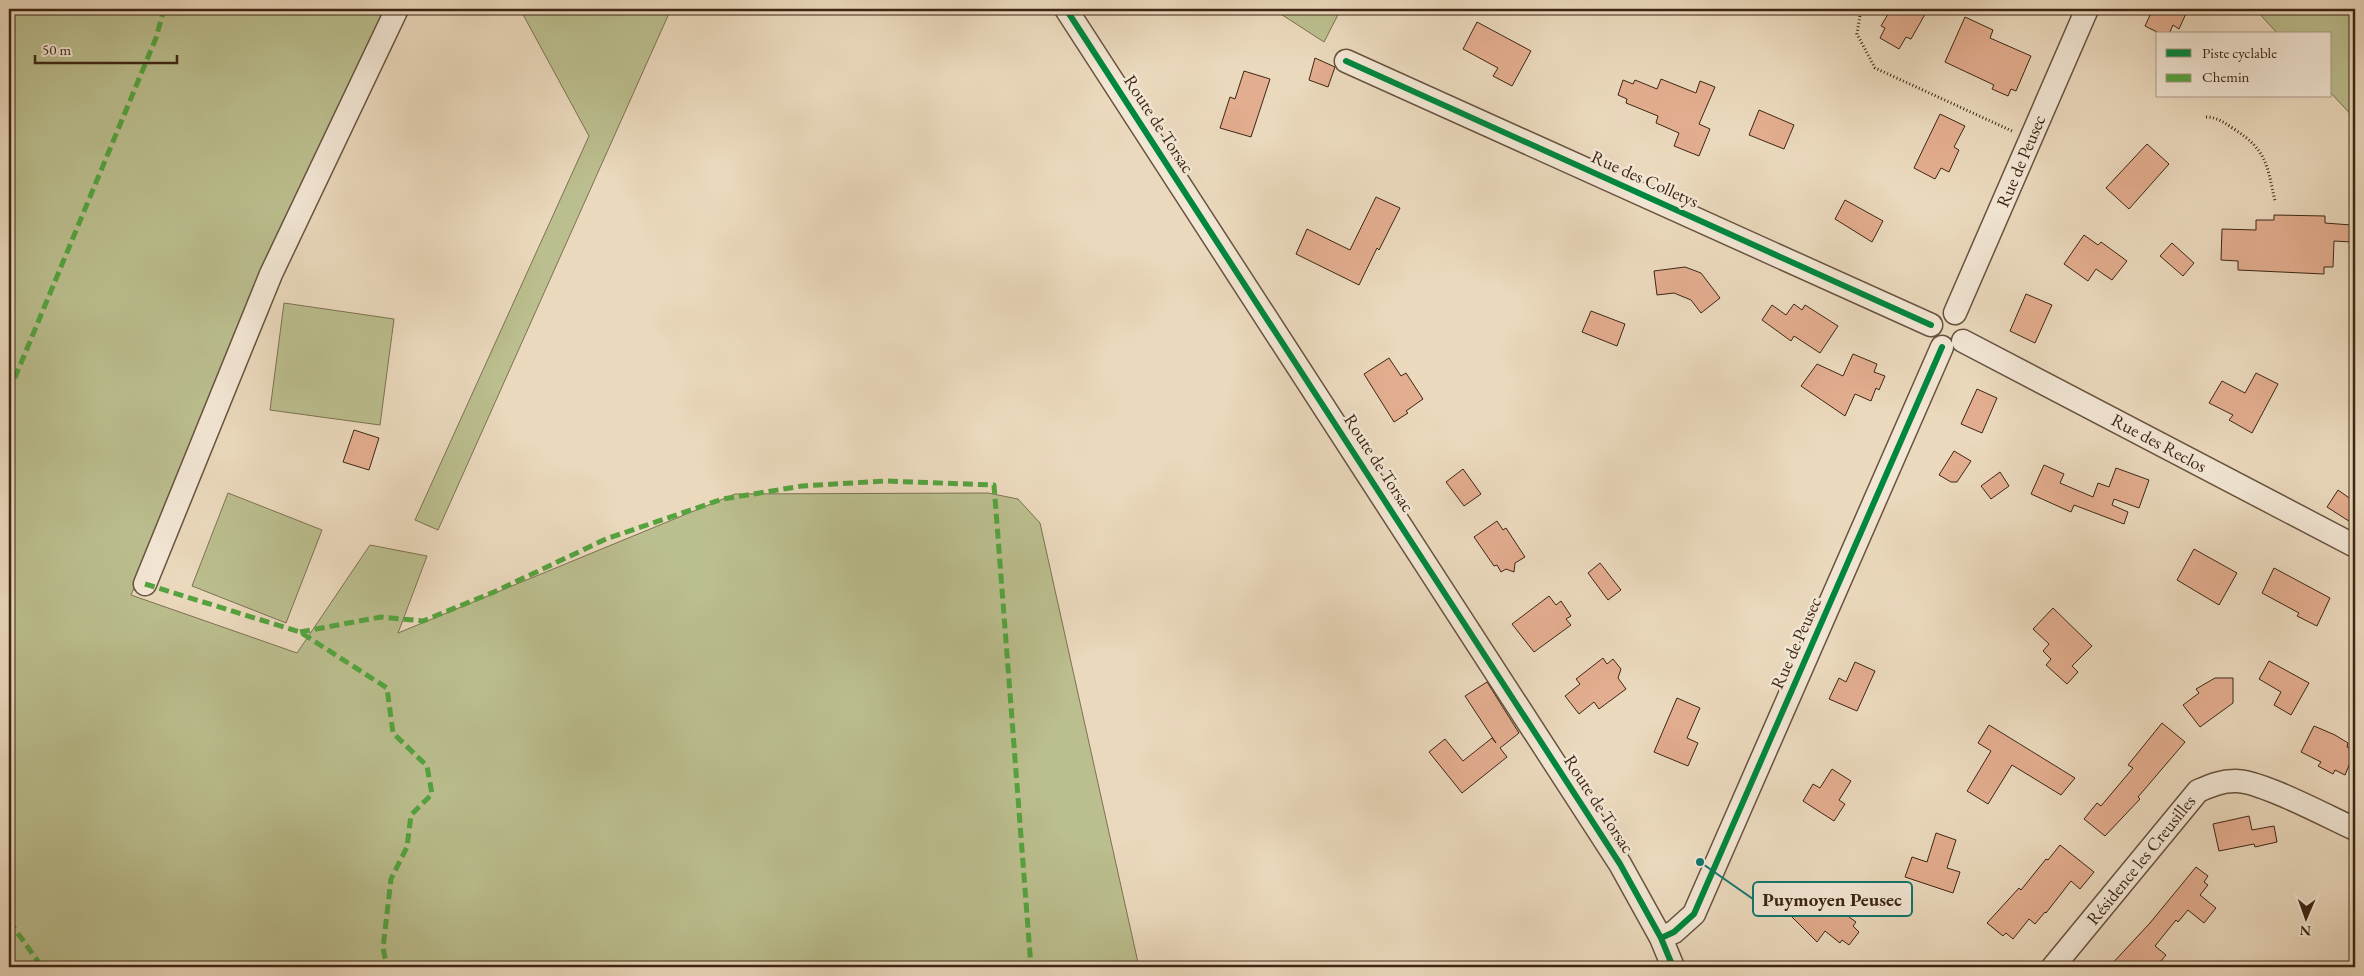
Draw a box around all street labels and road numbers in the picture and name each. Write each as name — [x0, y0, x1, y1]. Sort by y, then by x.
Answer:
street label: Route de Torsac — [1119, 70, 1200, 177]
street label: Rue de Peusec — [1991, 111, 2050, 210]
street label: Rue des Colletys — [1588, 145, 1703, 212]
street label: Rue des Reclos — [2108, 408, 2211, 477]
street label: Route de Torsac — [1339, 409, 1420, 516]
street label: Rue de Peusec — [1765, 593, 1826, 692]
street label: Route de Torsac — [1559, 750, 1640, 857]
street label: Résidence les Creusilles — [2081, 790, 2200, 930]

